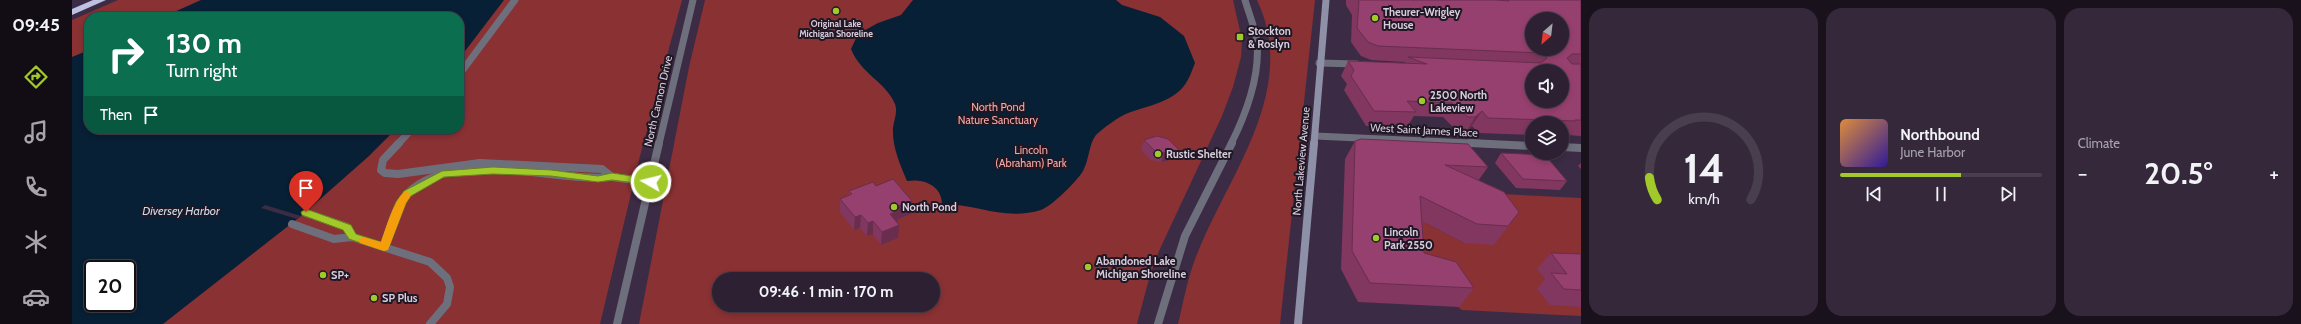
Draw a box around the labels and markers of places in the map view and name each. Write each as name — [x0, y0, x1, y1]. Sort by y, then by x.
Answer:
place label: Theurer-Wrigley House — [1383, 5, 1461, 32]
marker: Original Lake Michigan Shoreline — [831, 6, 841, 16]
marker: Theurer-Wrigley House — [1370, 13, 1380, 23]
place label: Original Lake Michigan Shoreline — [799, 18, 873, 39]
place label: Stockton & Roslyn — [1248, 24, 1291, 51]
marker: Stockton & Roslyn — [1235, 32, 1245, 42]
place label: 2500 North Lakeview — [1430, 88, 1487, 115]
marker: 2500 North Lakeview — [1417, 96, 1427, 106]
place label: Rustic Shelter — [1166, 147, 1232, 161]
marker: Rustic Shelter — [1153, 149, 1163, 159]
pin — [289, 171, 323, 212]
place label: North Pond — [902, 200, 957, 214]
marker: North Pond — [889, 202, 899, 212]
place label: Lincoln Park 2550 — [1384, 225, 1433, 252]
marker: Lincoln Park 2550 — [1371, 233, 1381, 243]
place label: Abandoned Lake Michigan Shoreline — [1096, 254, 1186, 281]
marker: Abandoned Lake Michigan Shoreline — [1083, 262, 1093, 272]
place label: SP+ — [331, 268, 349, 282]
marker: SP+ — [318, 270, 328, 280]
place label: SP Plus — [382, 291, 418, 305]
marker: SP Plus — [369, 293, 379, 303]

